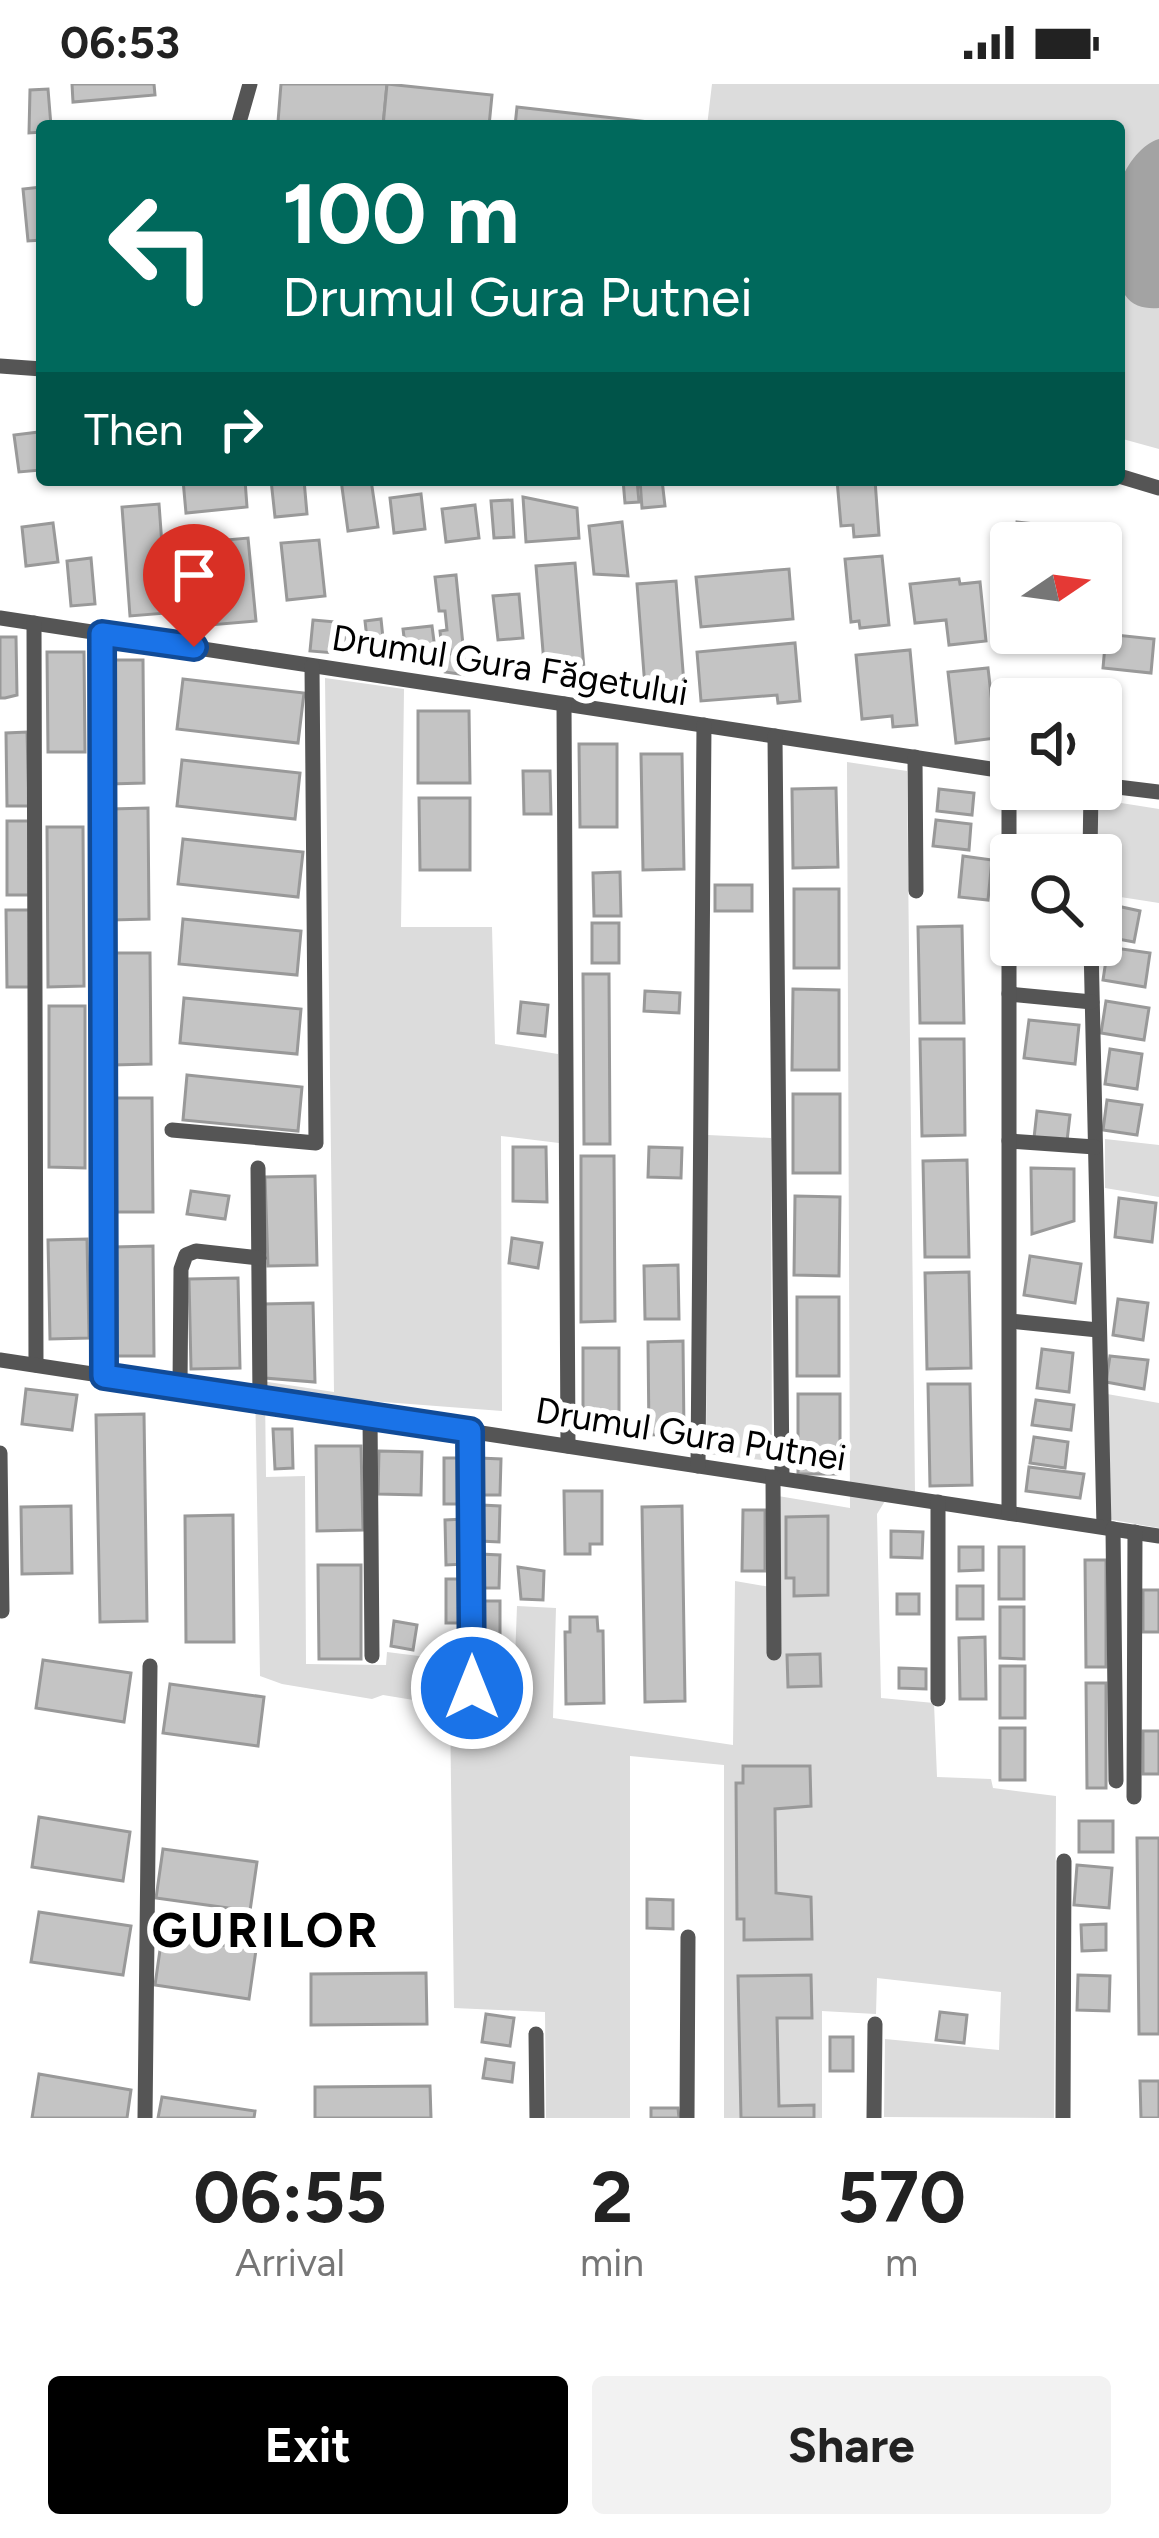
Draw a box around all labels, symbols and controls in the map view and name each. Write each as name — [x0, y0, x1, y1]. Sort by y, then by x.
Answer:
text: 06:53 — [60, 15, 180, 69]
text: 100 m — [282, 163, 520, 264]
icon: left — [84, 168, 240, 324]
text: Drumul Gura Putnei — [282, 265, 753, 330]
icon: right — [208, 396, 274, 462]
text: Then — [84, 402, 184, 456]
north arrow — [990, 522, 1122, 654]
map controls — [990, 522, 1122, 966]
pin — [143, 524, 245, 647]
icon: arrive — [161, 542, 227, 608]
street label: Drumul Gura Făgetului — [329, 616, 691, 714]
button: sound — [990, 678, 1122, 810]
button: search — [990, 834, 1122, 966]
street label: Drumul Gura Putnei — [533, 1388, 849, 1480]
position arrow — [409, 1625, 535, 1751]
district label: GURILOR — [151, 1901, 381, 1959]
text: 06:55 — [193, 2154, 387, 2240]
text: 2 — [591, 2154, 633, 2240]
text: 570 — [837, 2154, 966, 2240]
text: Arrival — [235, 2239, 345, 2286]
text: min — [580, 2239, 644, 2286]
text: m — [885, 2239, 918, 2286]
button: Exit — [48, 2376, 568, 2514]
button: Share — [592, 2376, 1111, 2514]

